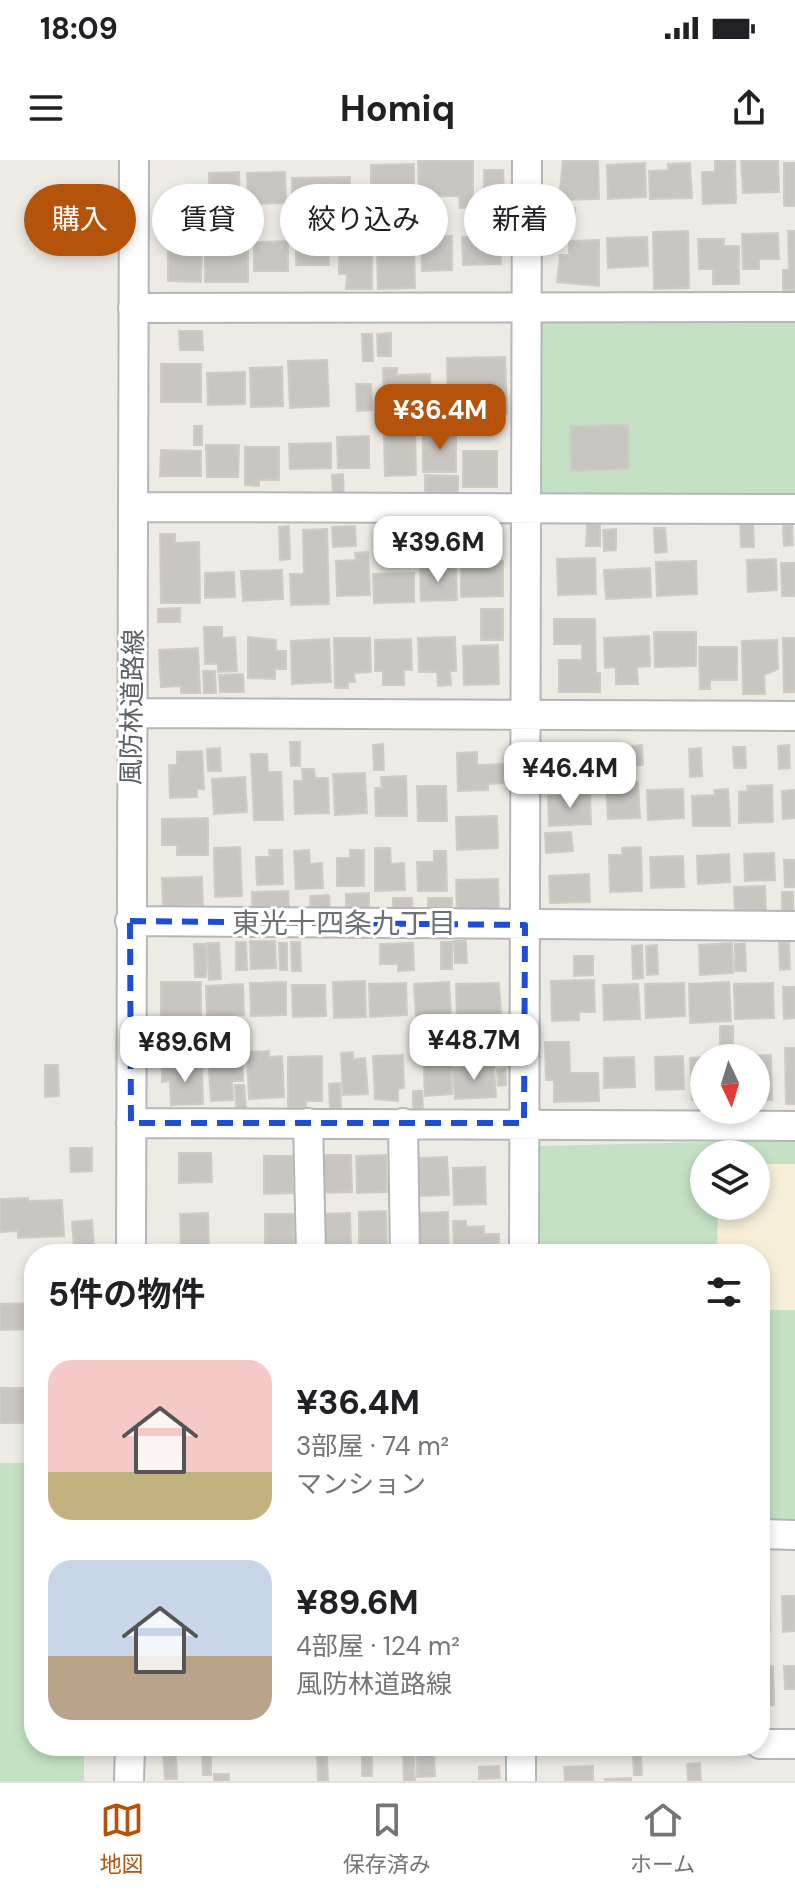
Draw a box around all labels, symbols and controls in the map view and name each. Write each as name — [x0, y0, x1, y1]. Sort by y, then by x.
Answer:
text: 18:09 — [40, 9, 118, 48]
text: Homiq — [340, 85, 455, 132]
icon: menu — [24, 86, 68, 130]
icon: share — [727, 86, 771, 130]
chip: 購入 — [24, 184, 136, 256]
chip: 賃貸 — [152, 184, 264, 256]
chip: 絞り込み — [280, 184, 448, 256]
chip: 新着 — [464, 184, 576, 256]
pin: ¥36.4M — [375, 384, 505, 452]
text: ¥36.4M — [393, 393, 487, 427]
pin: ¥39.6M — [373, 516, 503, 584]
text: ¥39.6M — [392, 525, 484, 559]
street label: 風防林道路線 — [114, 629, 150, 785]
pin: ¥46.4M — [505, 742, 635, 810]
text: ¥46.4M — [522, 751, 618, 785]
district label: 東光十四条九丁目 — [232, 905, 456, 942]
pin: ¥48.7M — [409, 1014, 539, 1082]
pin: ¥89.6M — [120, 1016, 250, 1084]
text: ¥48.7M — [427, 1023, 521, 1057]
text: ¥89.6M — [138, 1025, 232, 1059]
north arrow — [690, 1044, 770, 1124]
map controls — [690, 1044, 770, 1220]
button: layers — [690, 1140, 770, 1220]
icon: filters — [702, 1270, 746, 1314]
text: 5件の物件 — [48, 1272, 205, 1317]
text: ¥36.4M — [296, 1380, 420, 1425]
icon: home — [112, 1392, 208, 1488]
text: 3部屋 · 74 m² — [296, 1429, 449, 1463]
text: マンション — [296, 1467, 426, 1501]
text: ¥89.6M — [296, 1580, 419, 1625]
icon: home — [112, 1592, 208, 1688]
text: 4部屋 · 124 m² — [296, 1629, 460, 1663]
text: 風防林道路線 — [296, 1667, 452, 1701]
tab: 地図 — [100, 1798, 144, 1879]
tab: 保存済み — [343, 1798, 431, 1879]
tab: ホーム — [630, 1798, 695, 1879]

